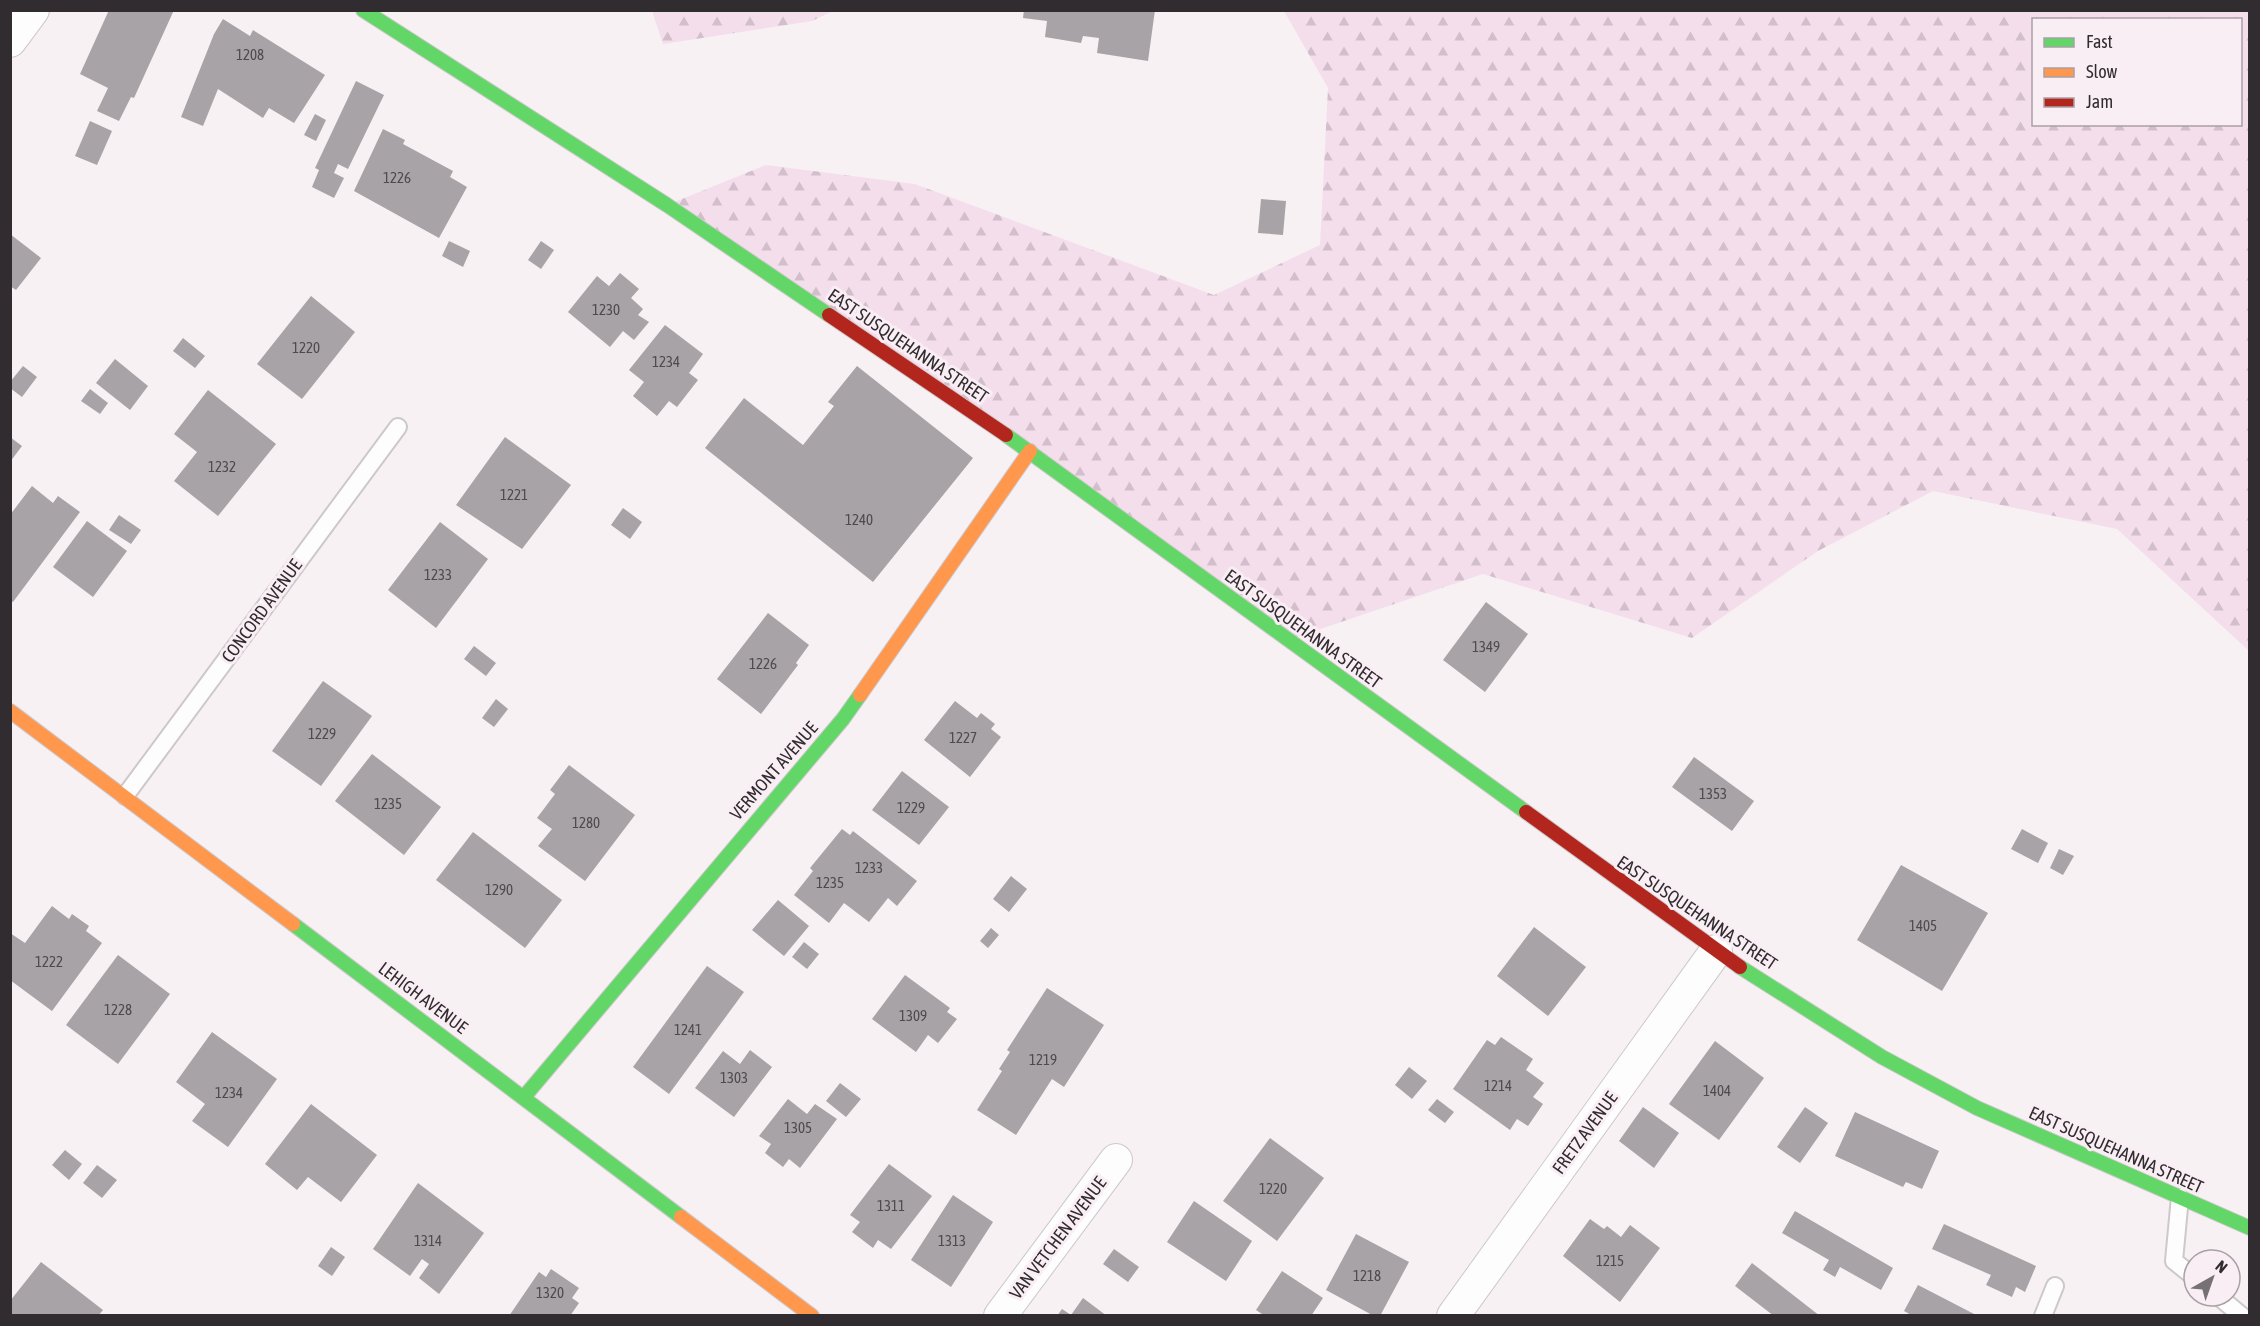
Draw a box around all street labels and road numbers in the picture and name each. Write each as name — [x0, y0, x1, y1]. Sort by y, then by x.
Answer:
street label: EAST SUSQUEHANNA STREET — [824, 284, 992, 407]
street label: CONCORD AVENUE — [217, 555, 306, 666]
street label: EAST SUSQUEHANNA STREET — [1221, 565, 1386, 693]
street label: VERMONT AVENUE — [725, 717, 822, 824]
street label: EAST SUSQUEHANNA STREET — [1613, 851, 1781, 974]
street label: LEHIGH AVENUE — [375, 957, 472, 1038]
street label: FRETZ AVENUE — [1548, 1087, 1622, 1178]
street label: EAST SUSQUEHANNA STREET — [2026, 1102, 2207, 1197]
street label: VAN VETCHEN AVENUE — [1005, 1172, 1111, 1303]

